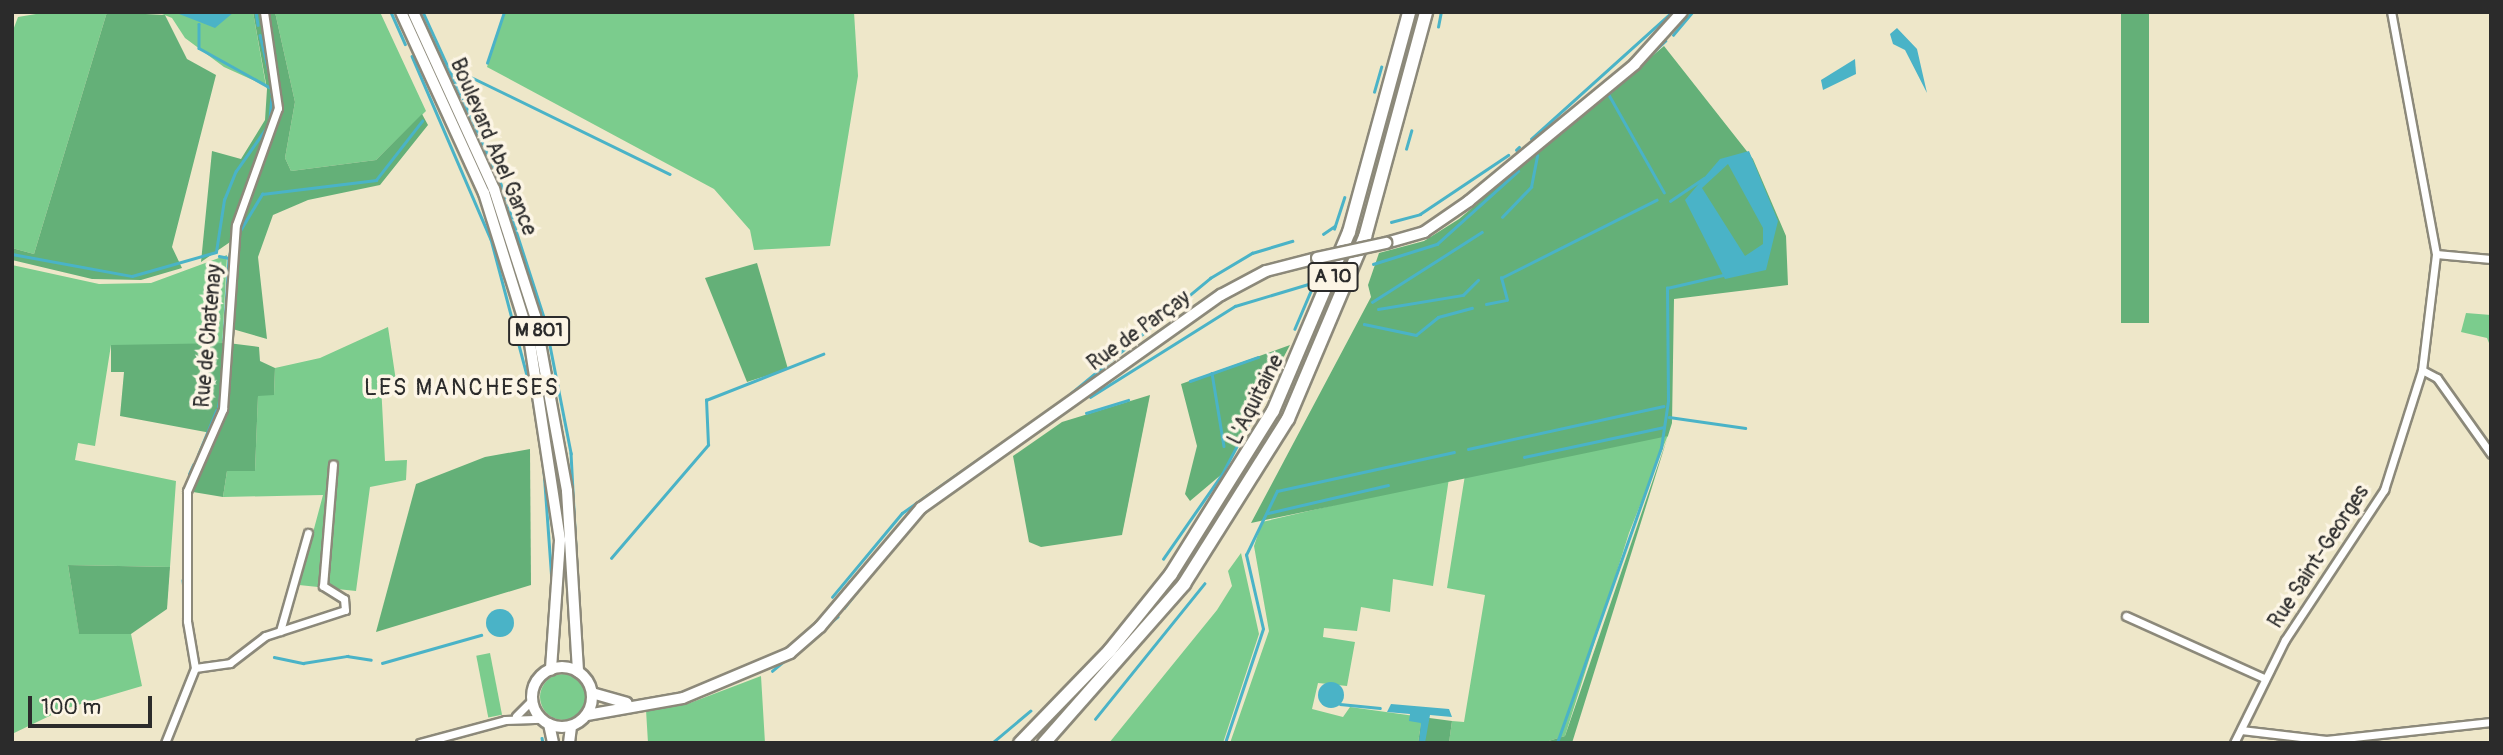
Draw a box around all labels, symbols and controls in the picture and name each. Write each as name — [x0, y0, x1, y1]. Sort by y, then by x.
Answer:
street label: Boulevard Abel Gance — [444, 55, 542, 239]
road number: A 10 — [1307, 262, 1359, 292]
street label: Rue de Chatenay — [190, 263, 228, 409]
street label: Rue de Parçay — [1083, 285, 1195, 377]
road number: M 801 — [508, 316, 570, 346]
street label: L'Aquitaine — [1223, 351, 1289, 449]
district label: LES MANCHESES — [366, 374, 558, 402]
street label: Rue Saint-Georges — [2263, 481, 2375, 633]
scale bar — [32, 682, 156, 726]
text: 100 m — [41, 694, 101, 721]

